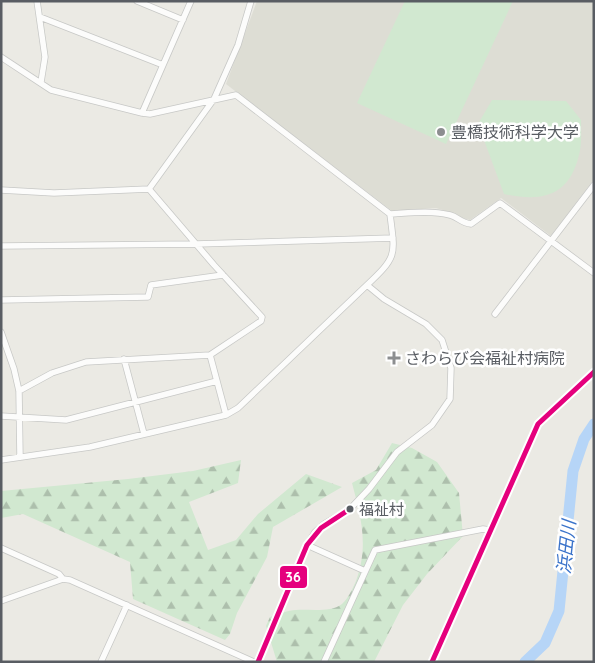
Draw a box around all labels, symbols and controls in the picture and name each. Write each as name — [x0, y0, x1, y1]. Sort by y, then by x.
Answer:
place label: 豊橋技術科学大学 — [451, 122, 579, 142]
marker: 豊橋技術科学大学 — [435, 126, 447, 138]
place label: さわらび会福祉村病院 — [405, 348, 565, 368]
marker: さわらび会福祉村病院 — [387, 351, 401, 365]
place label: 福祉村 — [359, 500, 404, 519]
marker: 福祉村 — [345, 504, 355, 514]
water label: 浜田川 — [552, 517, 580, 575]
line badge: 36 — [279, 565, 308, 589]
text: 36 — [285, 568, 301, 586]

